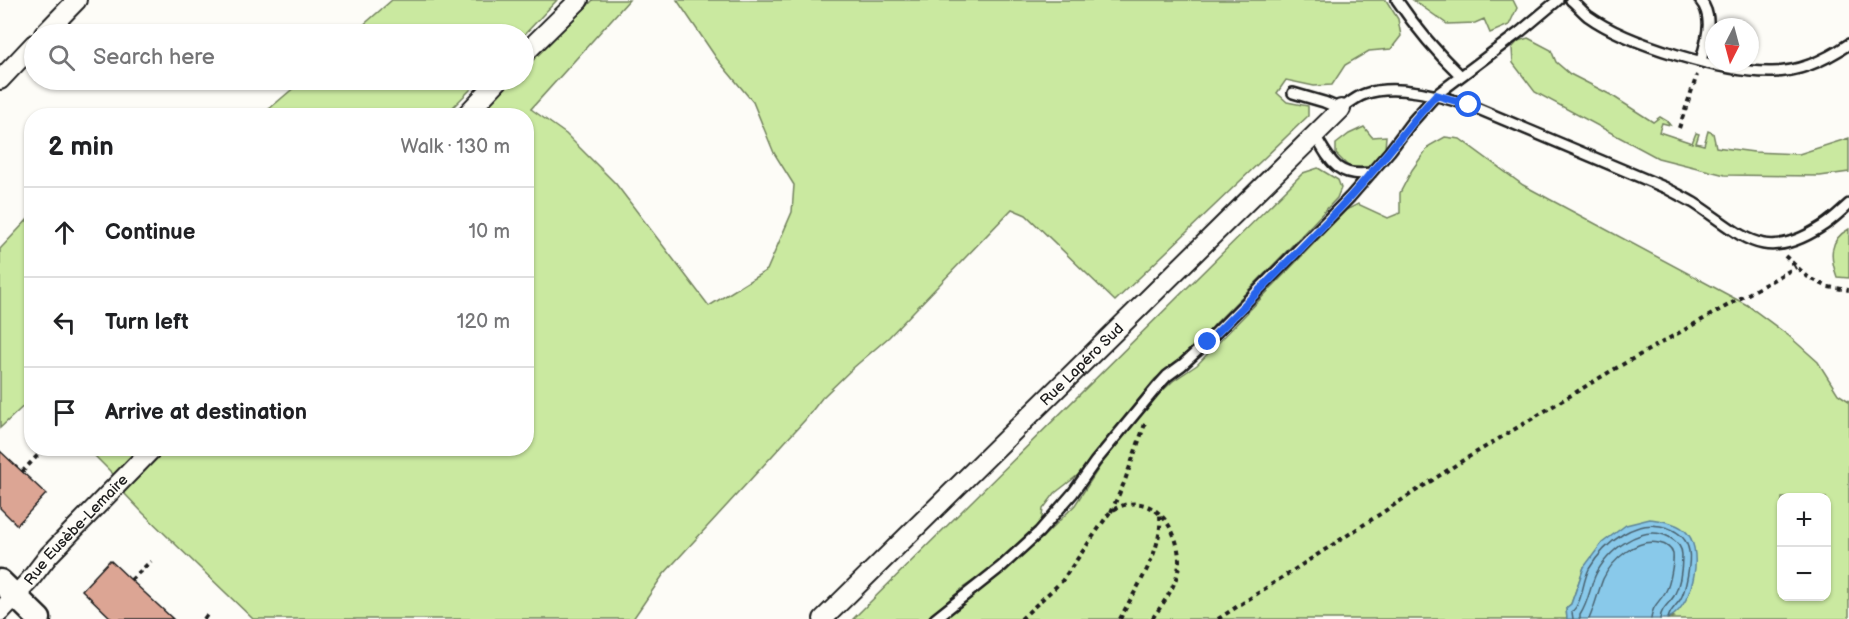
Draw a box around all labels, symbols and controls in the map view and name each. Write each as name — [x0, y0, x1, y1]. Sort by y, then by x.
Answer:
north arrow — [1705, 18, 1759, 72]
search box — [24, 24, 534, 90]
icon: search — [45, 41, 78, 74]
text: Search here — [93, 44, 215, 71]
route start — [1455, 91, 1481, 117]
text: 2 min — [48, 132, 114, 163]
text: Walk · 130 m — [401, 135, 510, 159]
icon: ahead — [48, 216, 81, 249]
text: Continue — [105, 219, 195, 246]
text: 10 m — [469, 220, 510, 244]
icon: left — [48, 306, 81, 339]
text: Turn left — [105, 309, 189, 336]
text: 120 m — [457, 310, 510, 334]
street label: Rue Lapéro Sud — [1036, 319, 1128, 410]
route end — [1194, 328, 1220, 354]
icon: arrive — [48, 396, 81, 429]
text: Arrive at destination — [105, 399, 307, 426]
street label: Rue Eusèbe-Lemaire — [20, 470, 132, 589]
map controls — [1777, 493, 1831, 601]
button: + — [1777, 493, 1831, 547]
button: − — [1777, 547, 1831, 601]

